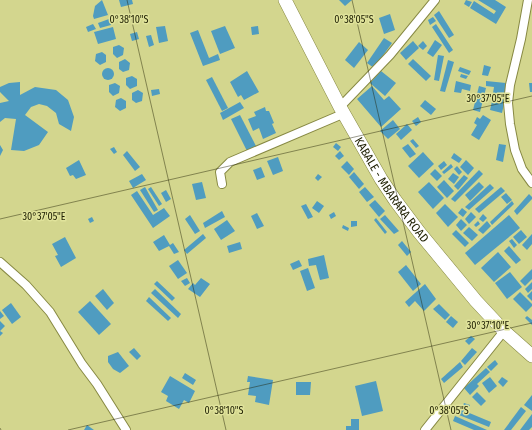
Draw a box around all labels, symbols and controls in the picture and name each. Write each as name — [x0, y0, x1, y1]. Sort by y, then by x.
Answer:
text: 0°38'10"S — [109, 14, 149, 26]
text: 0°38'05"S — [334, 14, 374, 26]
text: 30°37'05"E — [467, 93, 510, 105]
street label: KABALE - MBARARA ROAD — [352, 135, 432, 245]
text: 30°37'05"E — [23, 211, 66, 223]
text: 30°37'10"E — [467, 320, 510, 332]
text: 0°38'10"S — [204, 405, 244, 417]
text: 0°38'05"S — [429, 405, 469, 417]

